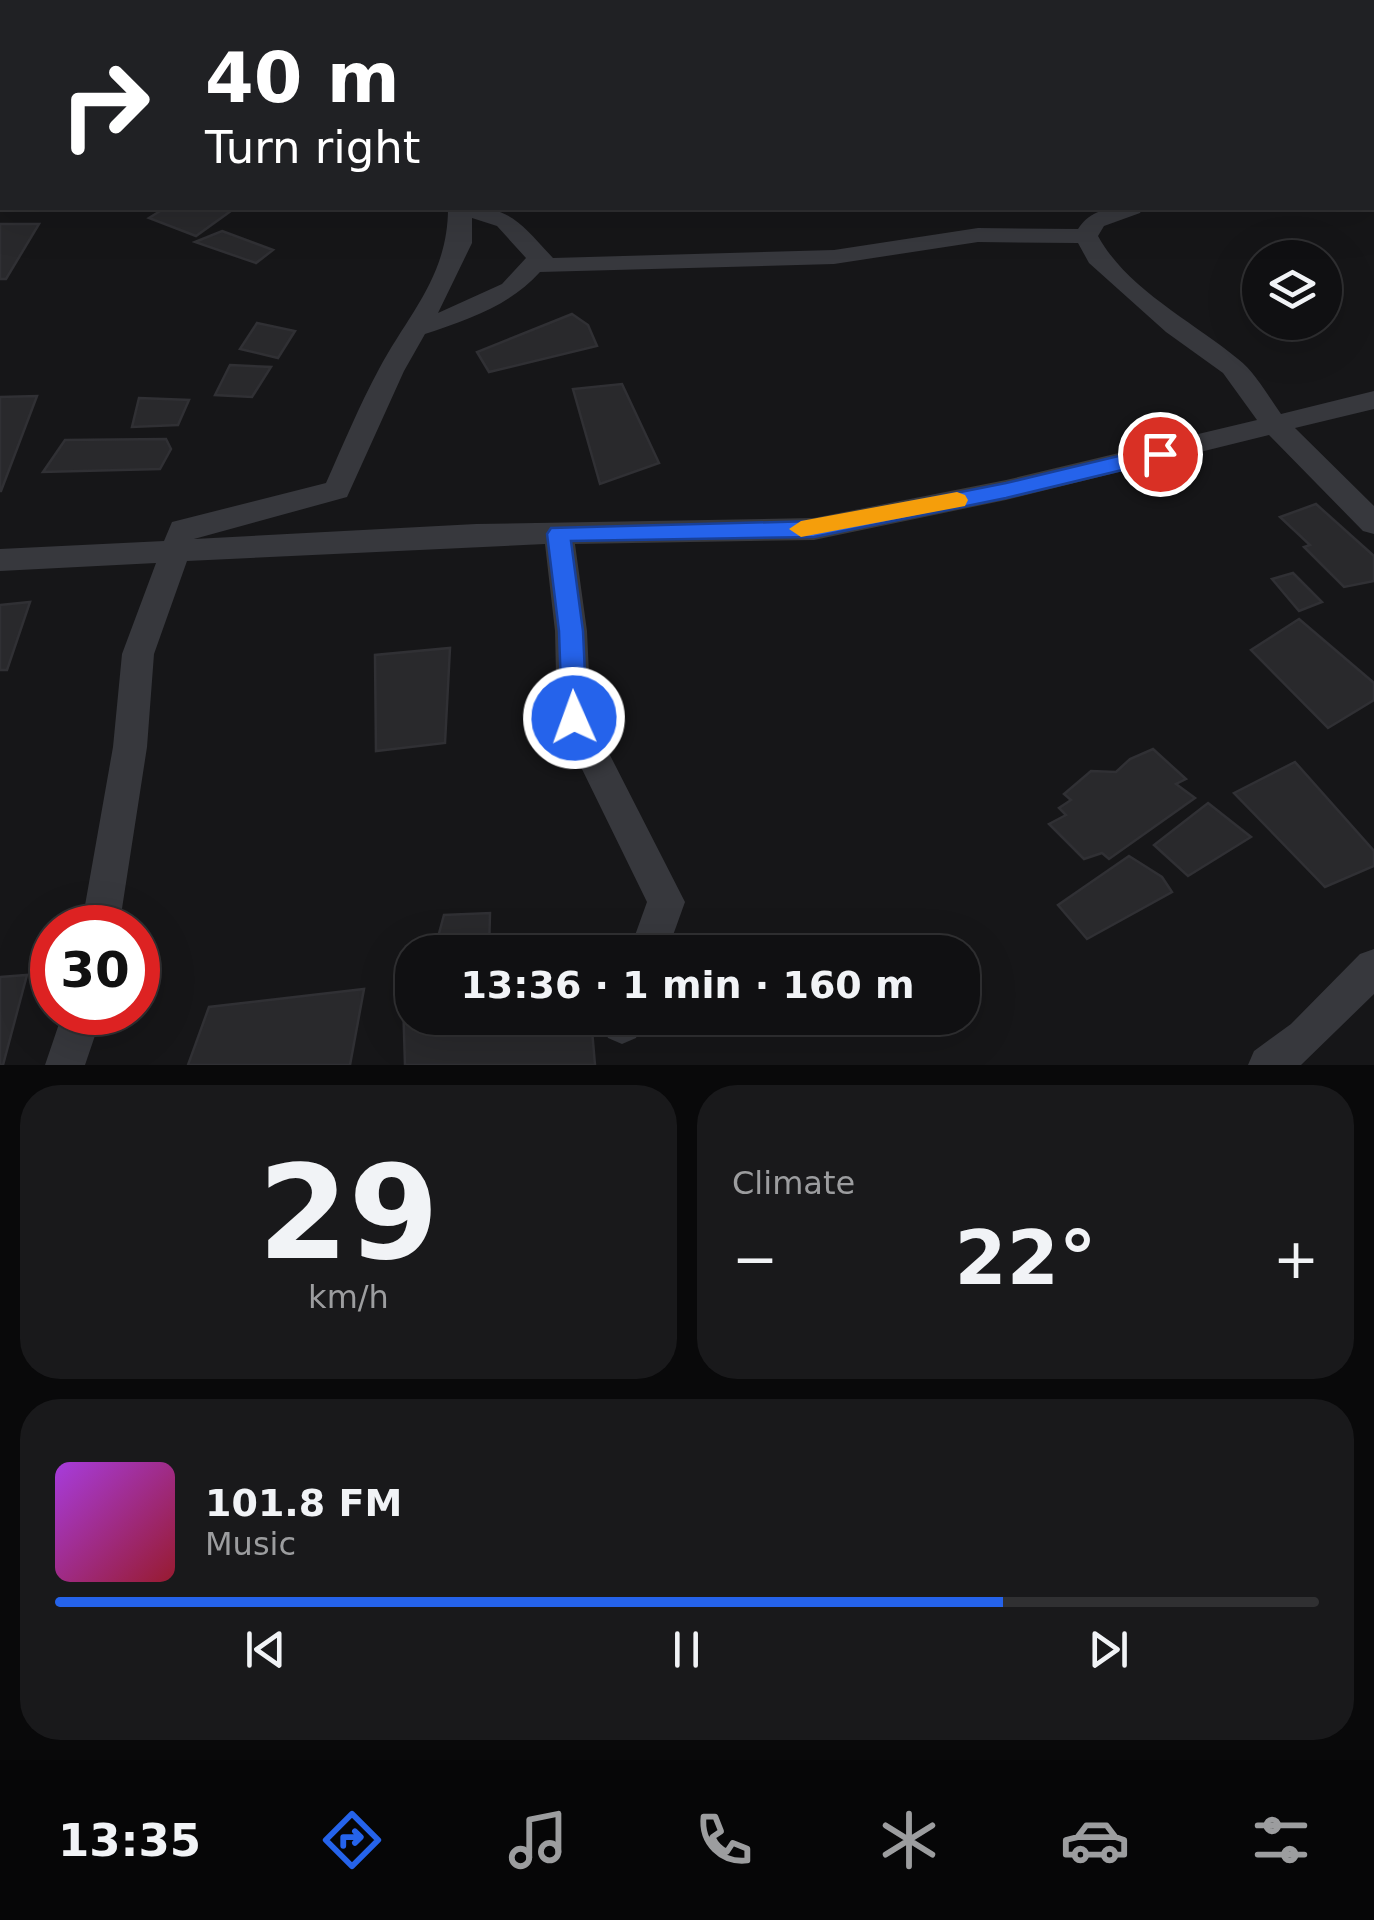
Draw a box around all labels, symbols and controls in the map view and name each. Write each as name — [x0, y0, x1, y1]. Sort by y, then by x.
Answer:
text: 40 m — [205, 37, 400, 119]
icon: right — [40, 40, 170, 170]
text: Turn right — [205, 121, 420, 174]
map controls — [1242, 240, 1342, 340]
button: layers — [1242, 240, 1342, 340]
pin — [1118, 412, 1203, 497]
icon: arrive — [1133, 427, 1188, 482]
position arrow — [522, 666, 626, 770]
speed limit sign: 30 — [30, 905, 160, 1035]
text: 13:36 · 1 min · 160 m — [460, 963, 915, 1007]
text: 29 — [258, 1137, 439, 1289]
text: Climate — [732, 1164, 855, 1202]
text: 22° — [955, 1214, 1096, 1302]
text: − — [732, 1227, 778, 1291]
text: + — [1273, 1227, 1319, 1291]
text: km/h — [308, 1278, 389, 1316]
text: 101.8 FM — [205, 1481, 402, 1525]
text: Music — [205, 1525, 296, 1563]
icon: previous — [238, 1622, 293, 1677]
icon: pause — [659, 1622, 714, 1677]
icon: next — [1081, 1622, 1136, 1677]
icon: directions — [317, 1805, 387, 1875]
icon: music — [503, 1805, 573, 1875]
icon: phone — [689, 1805, 759, 1875]
icon: climate — [874, 1805, 944, 1875]
icon: car — [1060, 1805, 1130, 1875]
icon: filters — [1246, 1805, 1316, 1875]
text: 13:35 — [58, 1814, 201, 1867]

